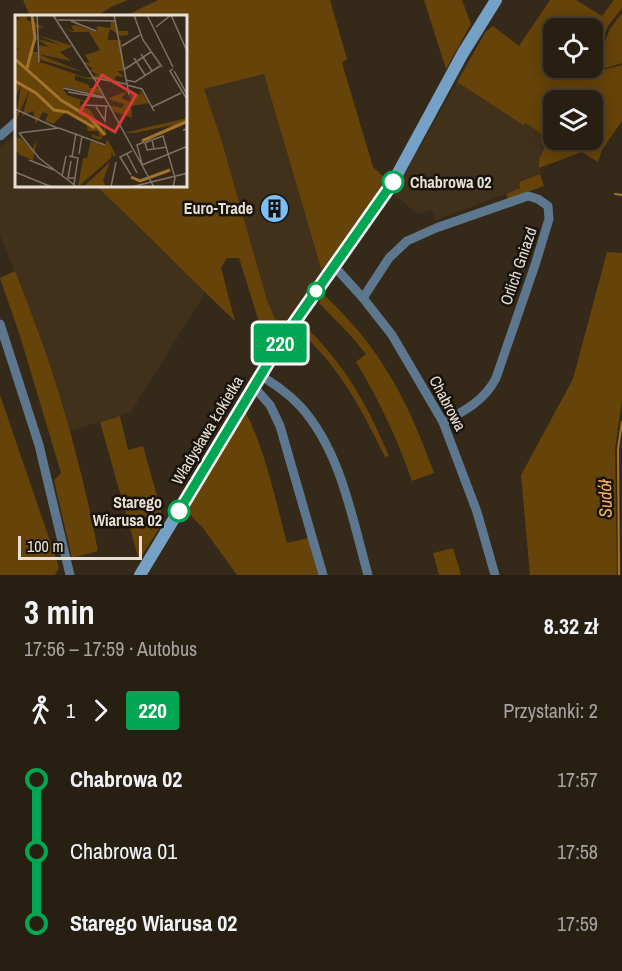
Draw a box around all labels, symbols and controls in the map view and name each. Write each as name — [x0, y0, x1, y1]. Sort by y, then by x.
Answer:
inset map — [15, 15, 188, 188]
map controls — [543, 18, 603, 150]
button: locate — [543, 18, 603, 78]
button: layers — [543, 90, 603, 150]
marker: Chabrowa 02 — [382, 171, 404, 193]
place label: Chabrowa 02 — [410, 171, 492, 193]
building icon: Euro-Trade — [258, 192, 290, 224]
place label: Euro-Trade — [184, 197, 253, 219]
street label: Orlich Gniazd — [494, 224, 542, 308]
unlabelled marker — [307, 282, 325, 300]
line badge: 220 — [246, 324, 314, 362]
text: 220 — [266, 329, 294, 358]
street label: Władysława Łokietka — [166, 371, 249, 488]
street label: Chabrowa — [424, 371, 472, 435]
water label: Sudół — [592, 478, 618, 518]
place label: Starego Wiarusa 02 — [93, 491, 162, 531]
marker: Starego Wiarusa 02 — [168, 500, 190, 522]
scale bar — [18, 533, 142, 560]
text: 100 m — [27, 535, 63, 557]
text: 3 min — [24, 590, 95, 634]
text: 8.32 zł — [544, 611, 598, 641]
text: 17:56 – 17:59 · Autobus — [24, 635, 197, 662]
icon: walk — [24, 694, 57, 727]
icon: forward — [84, 694, 117, 727]
text: 220 — [138, 696, 167, 725]
text: 1 — [66, 697, 75, 724]
text: Przystanki: 2 — [503, 697, 598, 724]
text: Chabrowa 02 — [70, 764, 182, 794]
text: 17:57 — [557, 766, 598, 793]
text: Chabrowa 01 — [70, 836, 177, 866]
text: 17:58 — [557, 838, 598, 865]
text: Starego Wiarusa 02 — [70, 908, 237, 938]
text: 17:59 — [557, 910, 598, 937]

